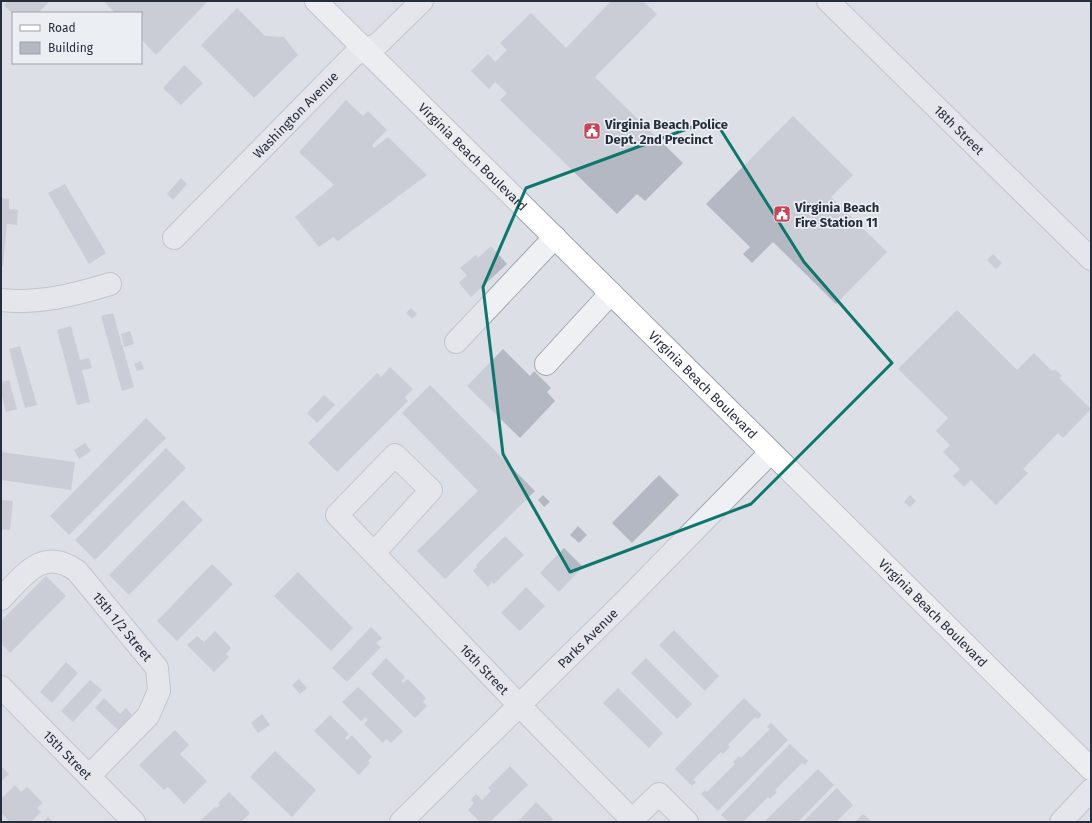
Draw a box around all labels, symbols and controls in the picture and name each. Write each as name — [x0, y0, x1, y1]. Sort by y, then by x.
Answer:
legend — [12, 12, 142, 64]
text: Road — [48, 21, 76, 35]
text: Building — [48, 41, 94, 55]
street label: Washington Avenue — [250, 69, 341, 161]
street label: Virginia Beach Boulevard — [415, 100, 530, 214]
street label: 18th Street — [931, 102, 987, 158]
place label: Virginia Beach Police Dept. 2nd Precinct — [604, 117, 728, 147]
public building icon: Virginia Beach Police Dept. 2nd Precinct — [582, 121, 602, 141]
place label: Virginia Beach Fire Station 11 — [794, 200, 879, 230]
public building icon: Virginia Beach Fire Station 11 — [772, 204, 792, 224]
street label: Virginia Beach Boulevard — [645, 328, 760, 442]
street label: Virginia Beach Boulevard — [875, 556, 990, 670]
street label: 15th 1/2 Street — [89, 589, 155, 664]
street label: Parks Avenue — [555, 606, 621, 671]
street label: 16th Street — [457, 641, 512, 698]
street label: 15th Street — [40, 727, 95, 783]

